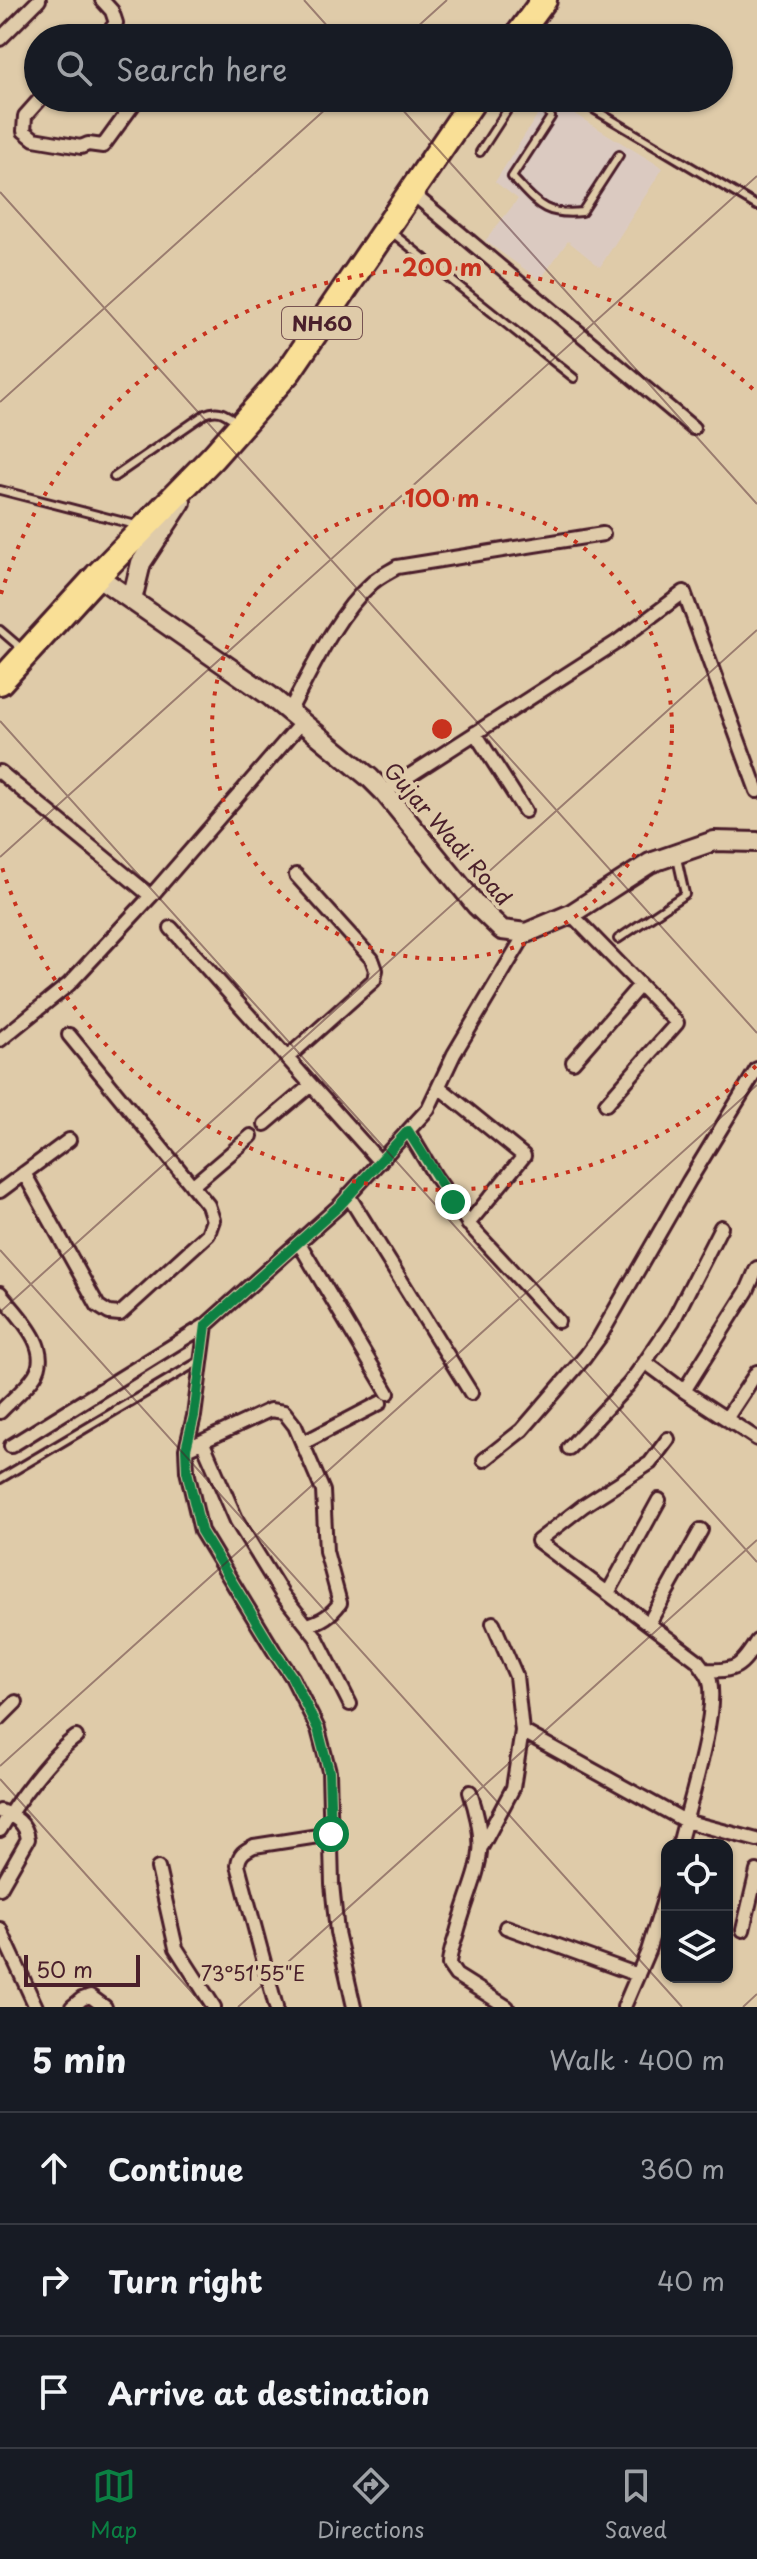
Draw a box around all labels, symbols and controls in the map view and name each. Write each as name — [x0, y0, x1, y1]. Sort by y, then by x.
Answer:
search box — [24, 24, 733, 112]
icon: search — [52, 46, 96, 90]
text: Search here — [116, 46, 288, 91]
text: 200 m — [402, 248, 482, 284]
road number: NH60 — [282, 307, 362, 339]
text: 100 m — [405, 479, 479, 515]
centre of rings — [428, 715, 456, 743]
street label: Gujar Wadi Road — [377, 754, 521, 912]
route end — [435, 1184, 471, 1220]
route start — [313, 1816, 349, 1852]
map controls — [661, 1839, 733, 1983]
button: locate — [661, 1839, 733, 1911]
button: layers — [661, 1911, 733, 1983]
scale bar — [24, 1951, 140, 1987]
text: 50 m — [36, 1952, 93, 1985]
text: 73°51'55"E — [201, 1958, 305, 1988]
text: 5 min — [32, 2033, 126, 2085]
text: Walk · 400 m — [549, 2040, 725, 2079]
icon: ahead — [32, 2146, 76, 2190]
text: Continue — [108, 2146, 243, 2191]
text: 360 m — [640, 2149, 725, 2188]
icon: right — [32, 2258, 76, 2302]
text: Turn right — [108, 2258, 263, 2303]
text: 40 m — [657, 2261, 725, 2300]
icon: arrive — [32, 2370, 76, 2414]
text: Arrive at destination — [108, 2370, 430, 2415]
tab: Map — [90, 2464, 137, 2545]
tab: Directions — [317, 2464, 424, 2545]
tab: Saved — [604, 2464, 667, 2545]

